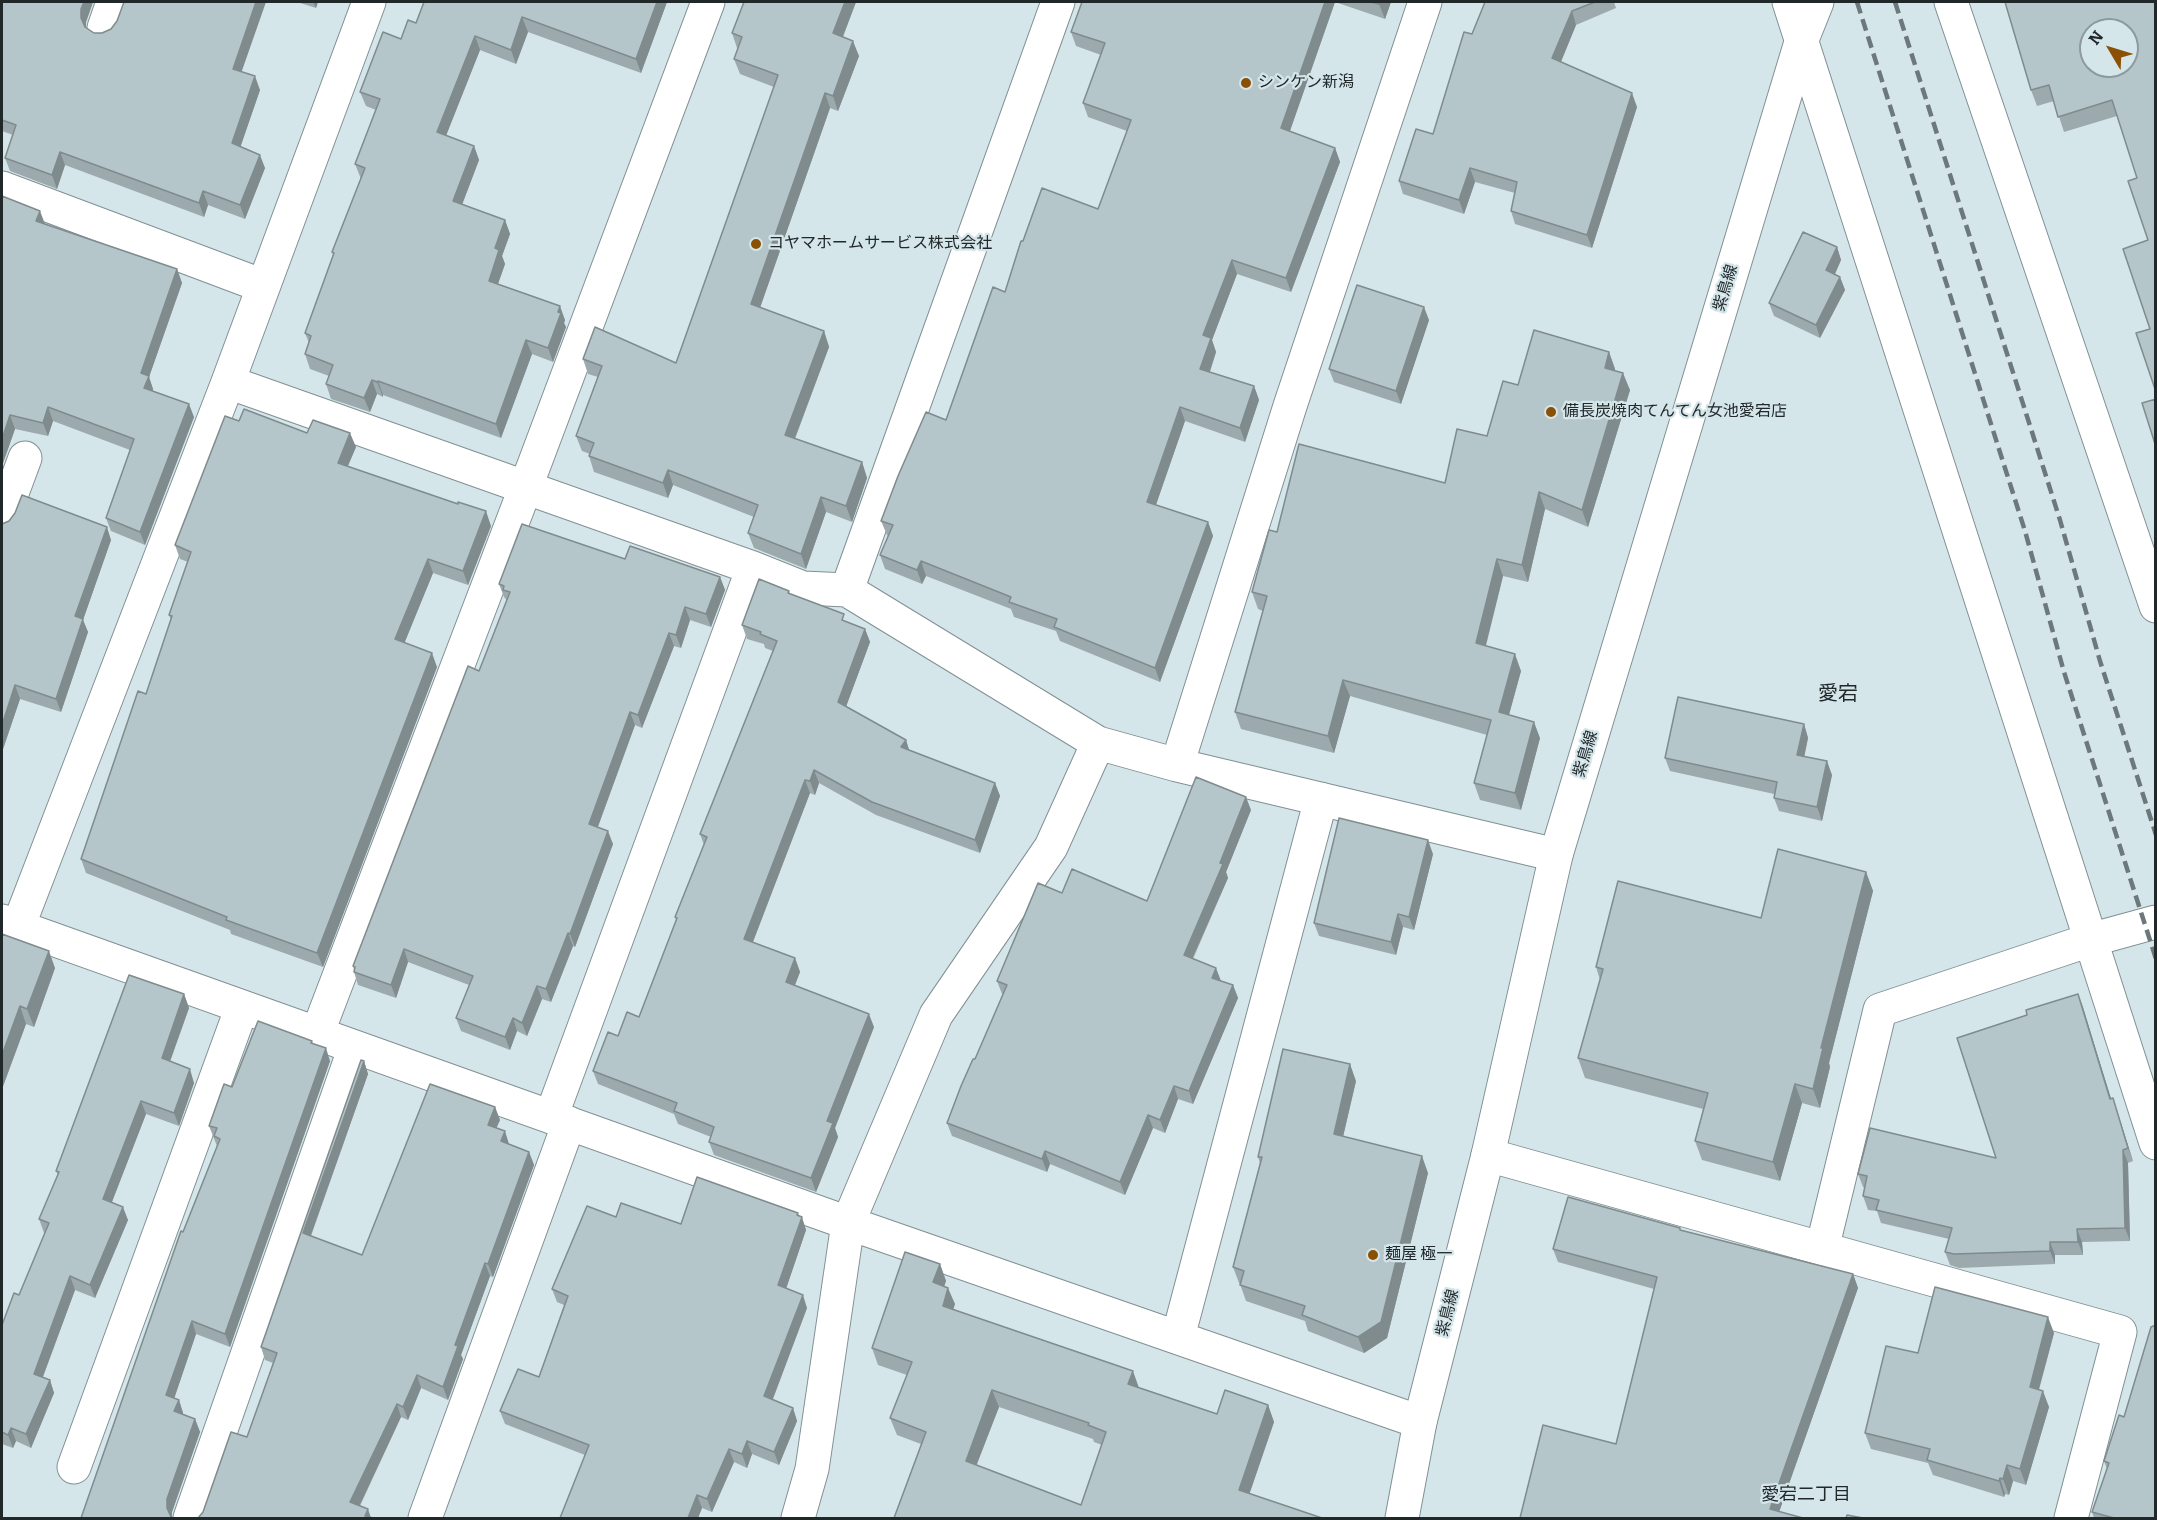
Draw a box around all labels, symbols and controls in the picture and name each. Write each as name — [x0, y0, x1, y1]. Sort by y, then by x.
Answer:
north arrow — [2079, 18, 2139, 78]
text: N — [2085, 27, 2107, 49]
place label: シンケン新潟 — [1258, 73, 1354, 93]
marker: シンケン新潟 — [1239, 76, 1253, 90]
place label: コヤマホームサービス株式会社 — [768, 234, 992, 254]
marker: コヤマホームサービス株式会社 — [749, 237, 763, 251]
street label: 紫鳥線 — [1710, 262, 1742, 314]
place label: 備長炭焼肉てんてん女池愛宕店 — [1563, 402, 1787, 422]
marker: 備長炭焼肉てんてん女池愛宕店 — [1544, 405, 1558, 419]
district label: 愛宕 — [1818, 682, 1858, 706]
street label: 紫鳥線 — [1570, 728, 1602, 780]
place label: 麺屋 極一 — [1385, 1245, 1452, 1265]
marker: 麺屋 極一 — [1366, 1248, 1380, 1262]
street label: 紫鳥線 — [1433, 1287, 1463, 1339]
district label: 愛宕二丁目 — [1761, 1484, 1851, 1506]

